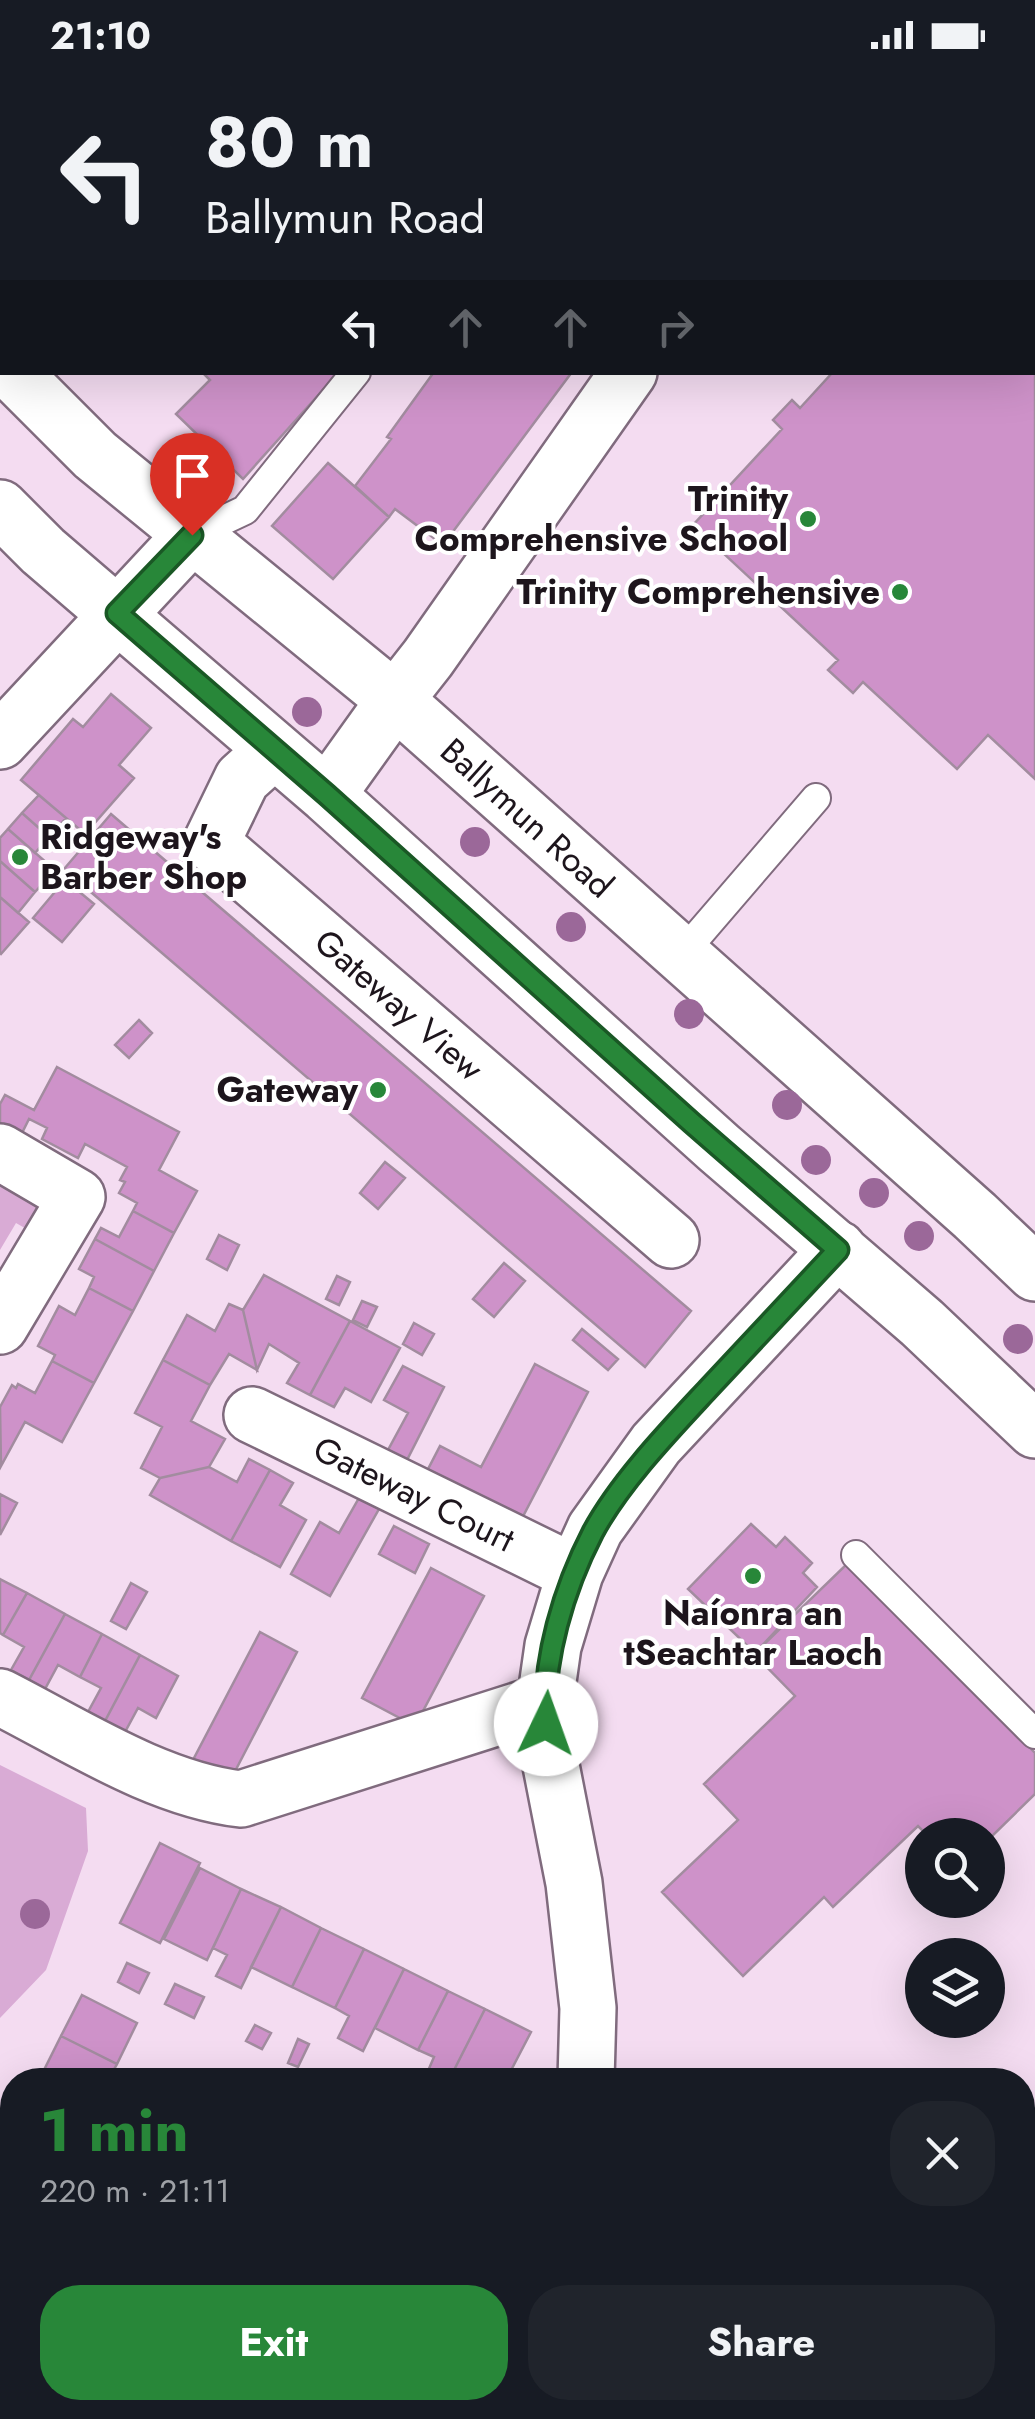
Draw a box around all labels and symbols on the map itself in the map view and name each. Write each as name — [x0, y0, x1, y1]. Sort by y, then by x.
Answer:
pin — [150, 433, 235, 536]
place label: Trinity Comprehensive School — [415, 474, 789, 564]
marker: Trinity Comprehensive School — [797, 508, 819, 530]
place label: Trinity Comprehensive — [516, 567, 880, 617]
marker: Trinity Comprehensive — [889, 581, 911, 603]
street label: Ballymun Road — [429, 727, 625, 909]
place label: Ridgeway's Barber Shop — [40, 812, 247, 902]
marker: Ridgeway's Barber Shop — [9, 846, 31, 868]
street label: Gateway View — [303, 917, 495, 1093]
place label: Gateway — [216, 1065, 359, 1115]
marker: Gateway — [367, 1079, 389, 1101]
street label: Gateway Court — [305, 1424, 524, 1565]
marker: Naíonra an tSeachtar Laoch — [742, 1565, 764, 1587]
place label: Naíonra an tSeachtar Laoch — [623, 1588, 883, 1678]
position arrow — [494, 1672, 598, 1776]

